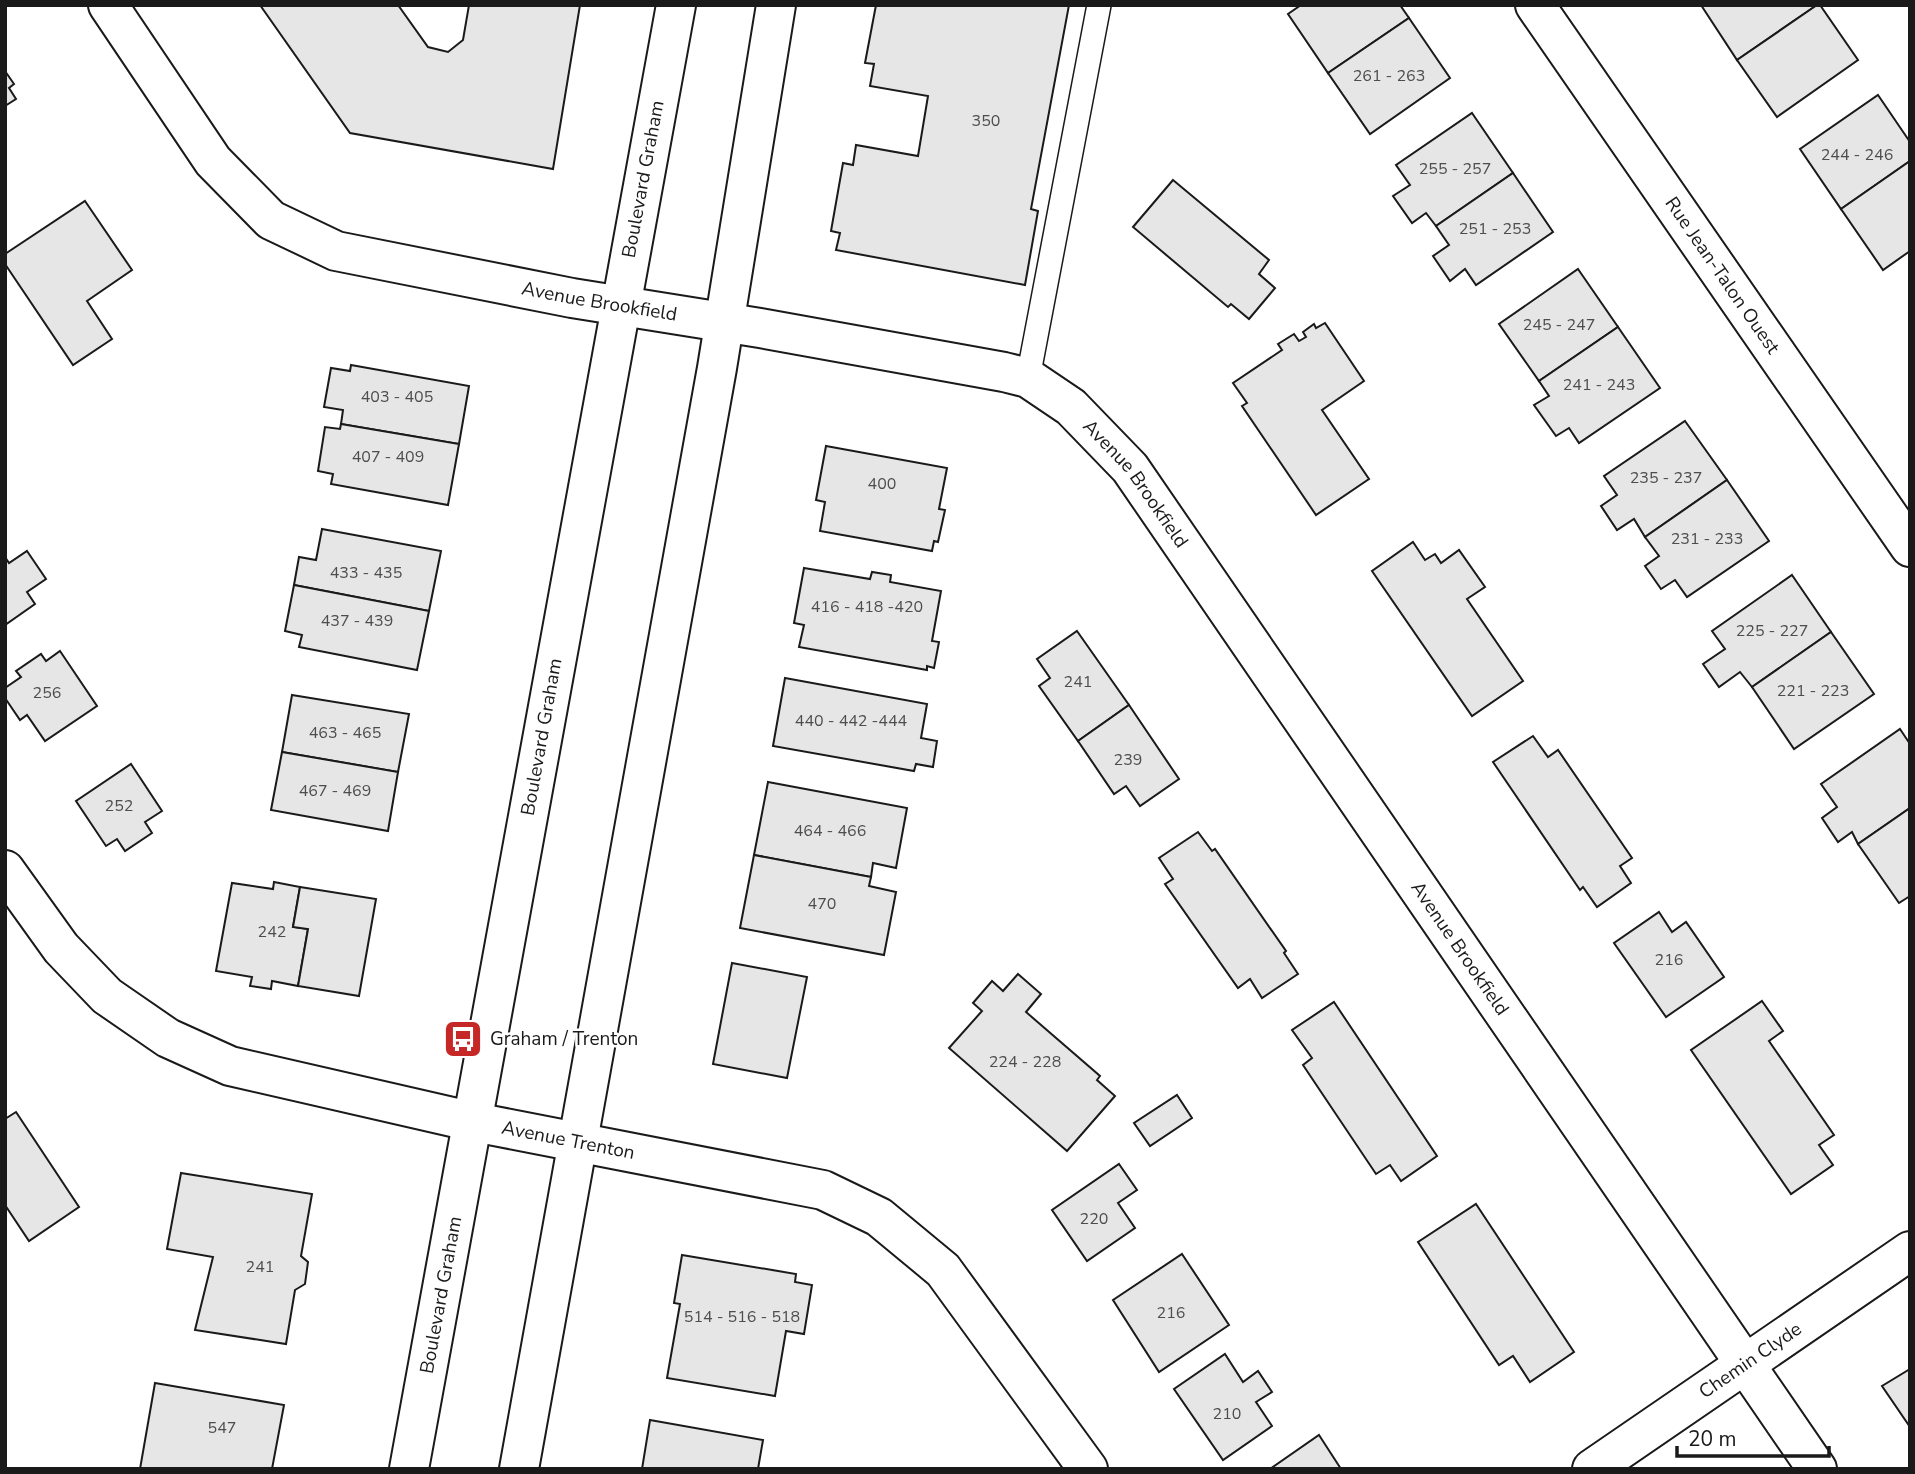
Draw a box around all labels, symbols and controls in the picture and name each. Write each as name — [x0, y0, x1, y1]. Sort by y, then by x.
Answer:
house number: 261 - 263 — [1353, 65, 1425, 87]
street label: Boulevard Graham — [616, 98, 671, 260]
house number: 350 — [972, 110, 1000, 132]
house number: 244 - 246 — [1821, 144, 1893, 166]
house number: 255 - 257 — [1419, 158, 1491, 180]
street label: Rue Jean-Talon Ouest — [1659, 192, 1786, 360]
house number: 251 - 253 — [1459, 218, 1531, 240]
street label: Avenue Brookfield — [519, 275, 679, 328]
house number: 245 - 247 — [1523, 314, 1595, 336]
house number: 241 - 243 — [1563, 374, 1635, 396]
house number: 403 - 405 — [361, 386, 433, 408]
street label: Avenue Brookfield — [1077, 414, 1194, 553]
house number: 407 - 409 — [352, 446, 424, 468]
house number: 235 - 237 — [1630, 467, 1702, 489]
house number: 400 — [868, 473, 896, 495]
house number: 231 - 233 — [1671, 528, 1743, 550]
house number: 433 - 435 — [330, 562, 402, 584]
house number: 416 - 418 -420 — [811, 596, 923, 618]
house number: 437 - 439 — [321, 610, 393, 632]
house number: 225 - 227 — [1736, 620, 1808, 642]
street label: Boulevard Graham — [515, 656, 569, 818]
house number: 241 — [1064, 671, 1092, 693]
house number: 221 - 223 — [1777, 680, 1849, 702]
house number: 256 — [33, 682, 61, 704]
house number: 440 - 442 -444 — [795, 710, 908, 732]
house number: 463 - 465 — [309, 722, 381, 744]
house number: 239 — [1114, 749, 1142, 771]
house number: 467 - 469 — [299, 780, 371, 802]
house number: 252 — [105, 795, 133, 817]
house number: 464 - 466 — [794, 820, 866, 842]
street label: Avenue Brookfield — [1405, 876, 1515, 1021]
house number: 470 — [808, 893, 836, 915]
house number: 242 — [258, 921, 286, 943]
house number: 216 — [1655, 949, 1683, 971]
bus stop icon: Graham / Trenton — [442, 1018, 484, 1060]
place label: Graham / Trenton — [490, 1026, 638, 1052]
house number: 224 - 228 — [989, 1051, 1061, 1073]
street label: Avenue Trenton — [499, 1115, 637, 1166]
house number: 220 — [1080, 1208, 1108, 1230]
street label: Boulevard Graham — [414, 1214, 468, 1376]
house number: 241 — [246, 1256, 274, 1278]
house number: 216 — [1157, 1302, 1185, 1324]
house number: 514 - 516 - 518 — [684, 1306, 800, 1328]
street label: Chemin Clyde — [1694, 1316, 1807, 1405]
house number: 210 — [1213, 1403, 1241, 1425]
scale bar — [1677, 1414, 1829, 1458]
house number: 547 — [208, 1417, 236, 1439]
text: 20 m — [1688, 1425, 1737, 1453]

